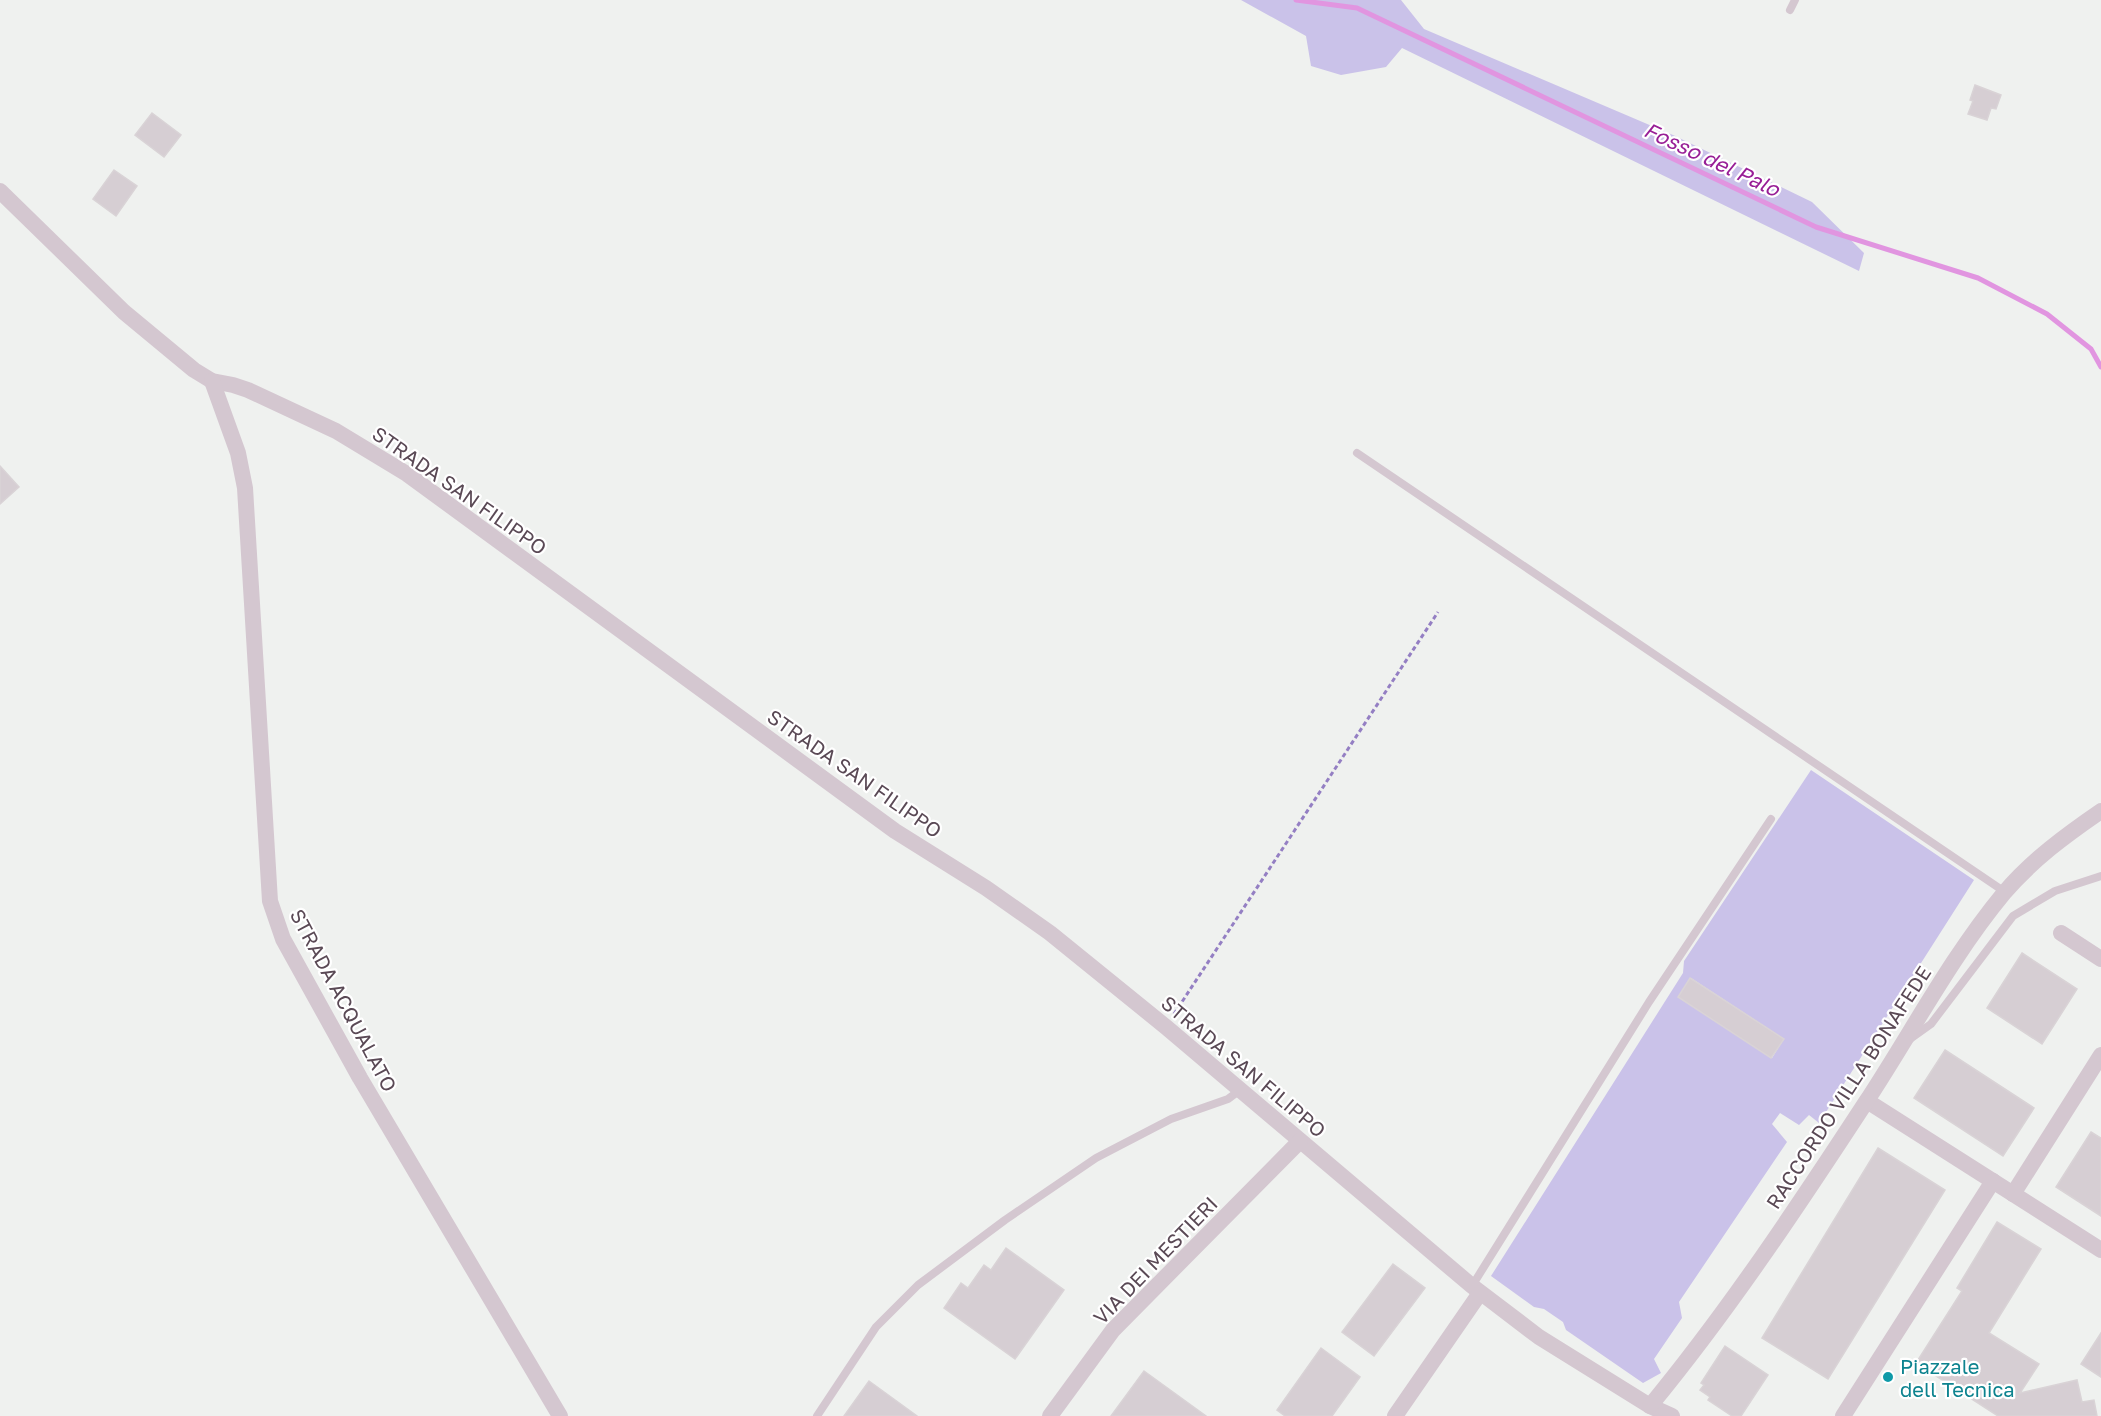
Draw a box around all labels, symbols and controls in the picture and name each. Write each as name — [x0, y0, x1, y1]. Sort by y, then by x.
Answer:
water label: Fosso del Palo — [1640, 116, 1785, 202]
street label: STRADA SAN FILIPPO — [368, 421, 552, 559]
street label: STRADA SAN FILIPPO — [763, 704, 947, 842]
street label: STRADA ACQUALATO — [286, 905, 402, 1095]
street label: RACCORDO VILLA BONAFEDE — [1760, 961, 1936, 1213]
street label: STRADA SAN FILIPPO — [1157, 990, 1331, 1142]
street label: VIA DEI MESTIERI — [1088, 1191, 1222, 1329]
place label: Piazzale dell Tecnica — [1900, 1354, 2015, 1401]
marker: Piazzale dell Tecnica — [1881, 1370, 1895, 1384]

